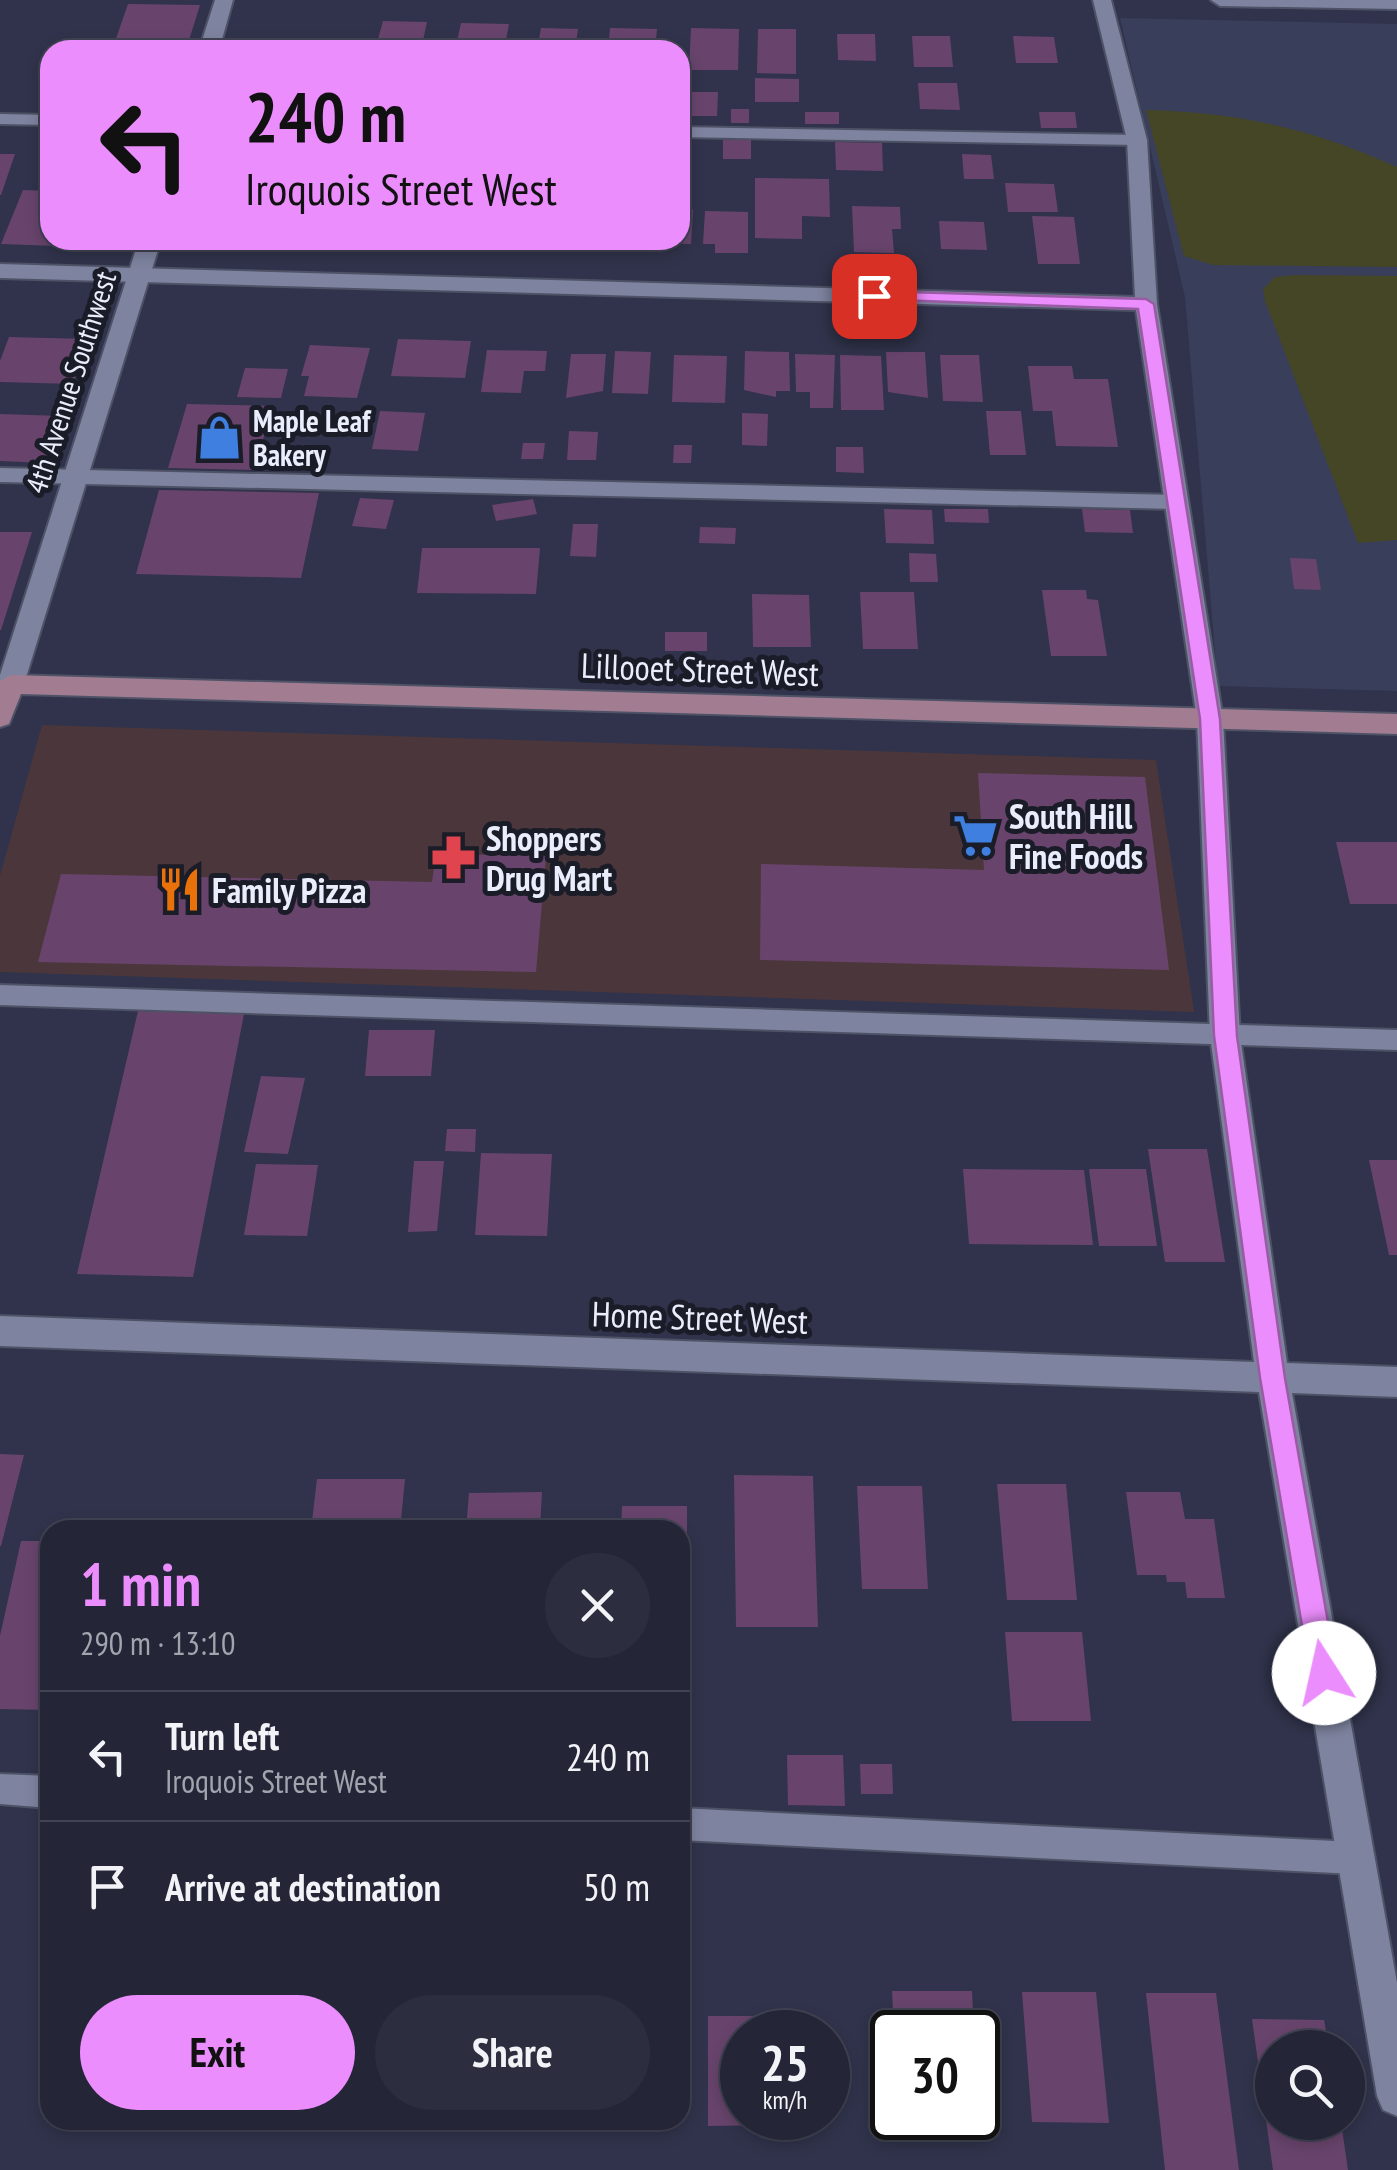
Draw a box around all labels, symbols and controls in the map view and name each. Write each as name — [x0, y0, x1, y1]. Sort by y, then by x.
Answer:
text: 240 m — [245, 71, 406, 161]
icon: left — [80, 80, 210, 210]
text: Iroquois Street West — [245, 159, 557, 217]
pin — [832, 254, 917, 339]
street label: 4th Avenue Southwest — [16, 265, 124, 498]
icon: arrive — [847, 269, 902, 324]
place label: Maple Leaf Bakery — [253, 401, 372, 474]
shop icon: Maple Leaf Bakery — [196, 413, 244, 461]
street label: Lillooet Street West — [580, 642, 820, 696]
place label: South Hill Fine Foods — [1009, 793, 1143, 879]
supermarket icon: South Hill Fine Foods — [952, 812, 1000, 860]
place label: Shoppers Drug Mart — [486, 815, 612, 901]
pharmacy icon: Shoppers Drug Mart — [429, 834, 477, 882]
restaurant icon: Family Pizza — [155, 866, 203, 914]
place label: Family Pizza — [212, 867, 367, 913]
street label: Home Street West — [591, 1290, 809, 1344]
text: 1 min — [80, 1545, 201, 1623]
button: close — [545, 1553, 650, 1658]
position arrow — [1272, 1621, 1376, 1725]
text: 290 m · 13:10 — [80, 1622, 235, 1664]
text: Turn left — [165, 1711, 279, 1760]
icon: left — [80, 1729, 135, 1784]
text: 240 m — [566, 1732, 650, 1781]
text: Iroquois Street West — [165, 1760, 387, 1802]
icon: arrive — [80, 1859, 135, 1914]
text: Arrive at destination — [165, 1862, 441, 1911]
text: 50 m — [583, 1862, 650, 1911]
button: Exit — [80, 1995, 355, 2110]
button: Share — [375, 1995, 650, 2110]
speed limit sign: 30 — [870, 2010, 1000, 2140]
text: 25 — [761, 2030, 809, 2095]
map controls — [1255, 2030, 1365, 2140]
button: search — [1255, 2030, 1365, 2140]
text: km/h — [763, 2084, 807, 2116]

